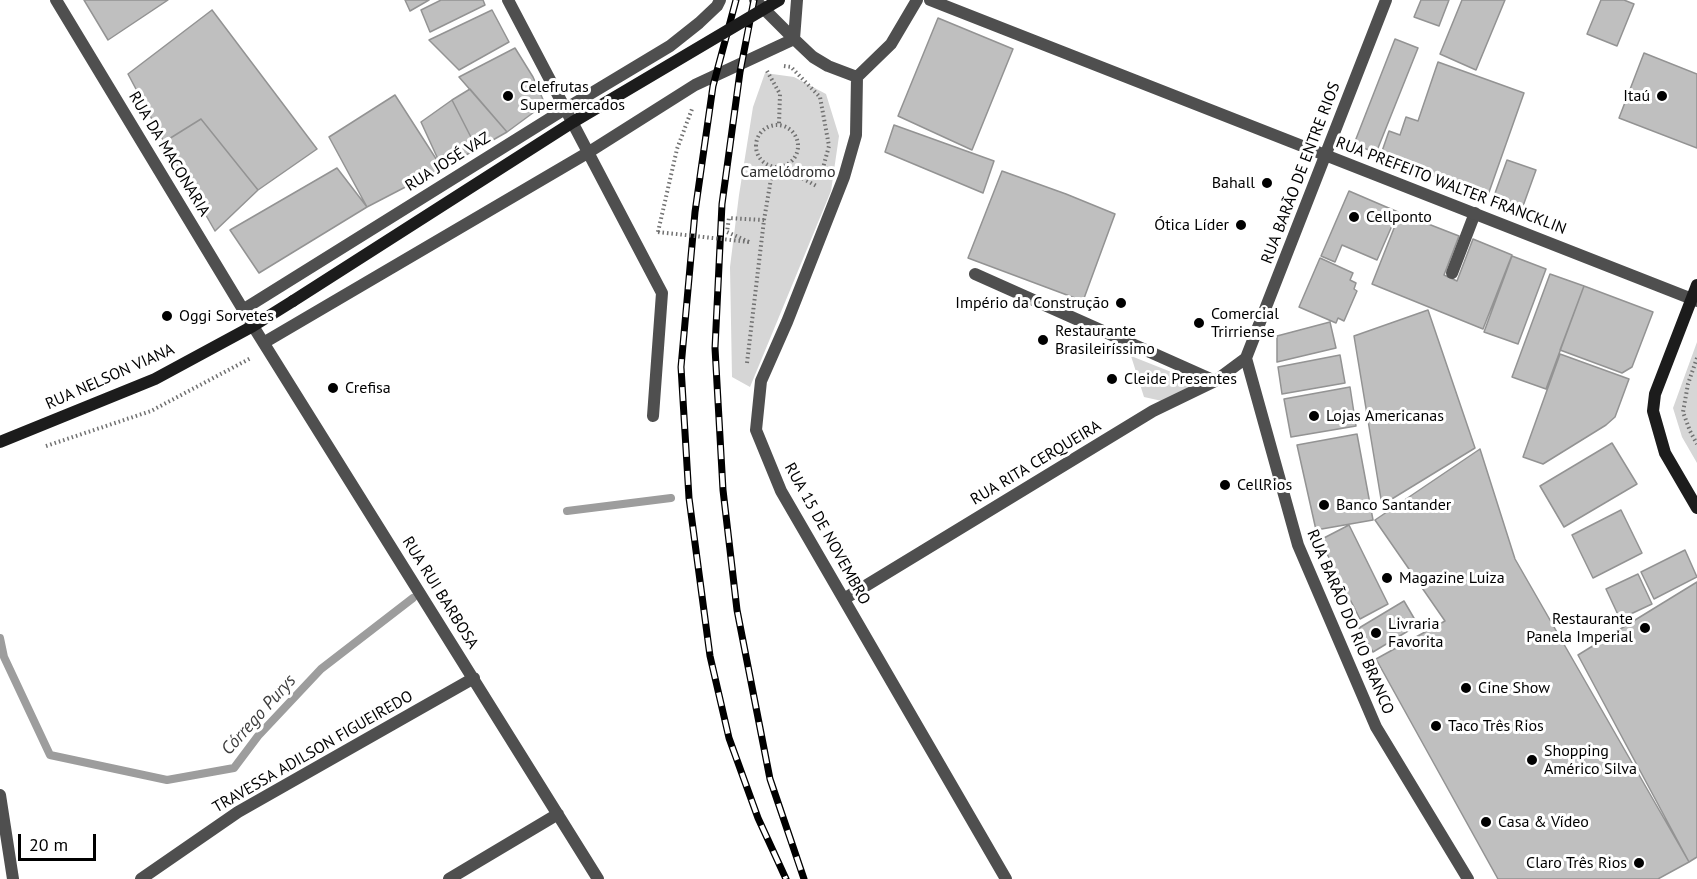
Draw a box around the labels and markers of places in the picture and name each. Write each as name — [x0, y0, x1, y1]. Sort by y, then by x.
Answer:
place label: Celefrutas Supermercados — [520, 77, 625, 115]
place label: Itaú — [1623, 86, 1650, 106]
marker: Celefrutas Supermercados — [501, 89, 515, 103]
marker: Itaú — [1655, 89, 1669, 103]
place label: Bahall — [1212, 173, 1255, 193]
marker: Bahall — [1260, 176, 1274, 190]
place label: Cellponto — [1366, 207, 1432, 227]
marker: Cellponto — [1347, 210, 1361, 224]
place label: Ótica Líder — [1154, 215, 1229, 235]
marker: Ótica Líder — [1234, 218, 1248, 232]
place label: Império da Construção — [955, 293, 1109, 313]
marker: Império da Construção — [1114, 296, 1128, 310]
place label: Comercial Trirriense — [1211, 304, 1279, 342]
place label: Oggi Sorvetes — [179, 306, 274, 326]
marker: Oggi Sorvetes — [160, 309, 174, 323]
marker: Comercial Trirriense — [1192, 316, 1206, 330]
place label: Restaurante Brasileiríssimo — [1055, 321, 1155, 359]
marker: Restaurante Brasileiríssimo — [1036, 333, 1050, 347]
place label: Cleide Presentes — [1124, 369, 1237, 389]
marker: Cleide Presentes — [1105, 372, 1119, 386]
place label: Crefisa — [345, 378, 391, 398]
marker: Crefisa — [326, 381, 340, 395]
place label: Lojas Americanas — [1326, 406, 1444, 426]
marker: Lojas Americanas — [1307, 409, 1321, 423]
place label: CellRios — [1237, 475, 1292, 495]
marker: CellRios — [1218, 478, 1232, 492]
place label: Banco Santander — [1336, 495, 1451, 515]
marker: Banco Santander — [1317, 498, 1331, 512]
place label: Magazine Luiza — [1399, 568, 1505, 588]
marker: Magazine Luiza — [1380, 571, 1394, 585]
place label: Restaurante Panela Imperial — [1526, 609, 1633, 647]
place label: Livraria Favorita — [1388, 614, 1443, 652]
marker: Restaurante Panela Imperial — [1638, 621, 1652, 635]
marker: Livraria Favorita — [1369, 626, 1383, 640]
place label: Cine Show — [1478, 678, 1550, 698]
marker: Cine Show — [1459, 681, 1473, 695]
place label: Taco Três Rios — [1448, 716, 1544, 736]
marker: Taco Três Rios — [1429, 719, 1443, 733]
place label: Shopping Américo Silva — [1544, 741, 1637, 779]
marker: Shopping Américo Silva — [1525, 753, 1539, 767]
place label: Casa & Vídeo — [1498, 812, 1589, 832]
marker: Casa & Vídeo — [1479, 815, 1493, 829]
place label: Claro Três Rios — [1526, 853, 1627, 873]
marker: Claro Três Rios — [1632, 856, 1646, 870]

